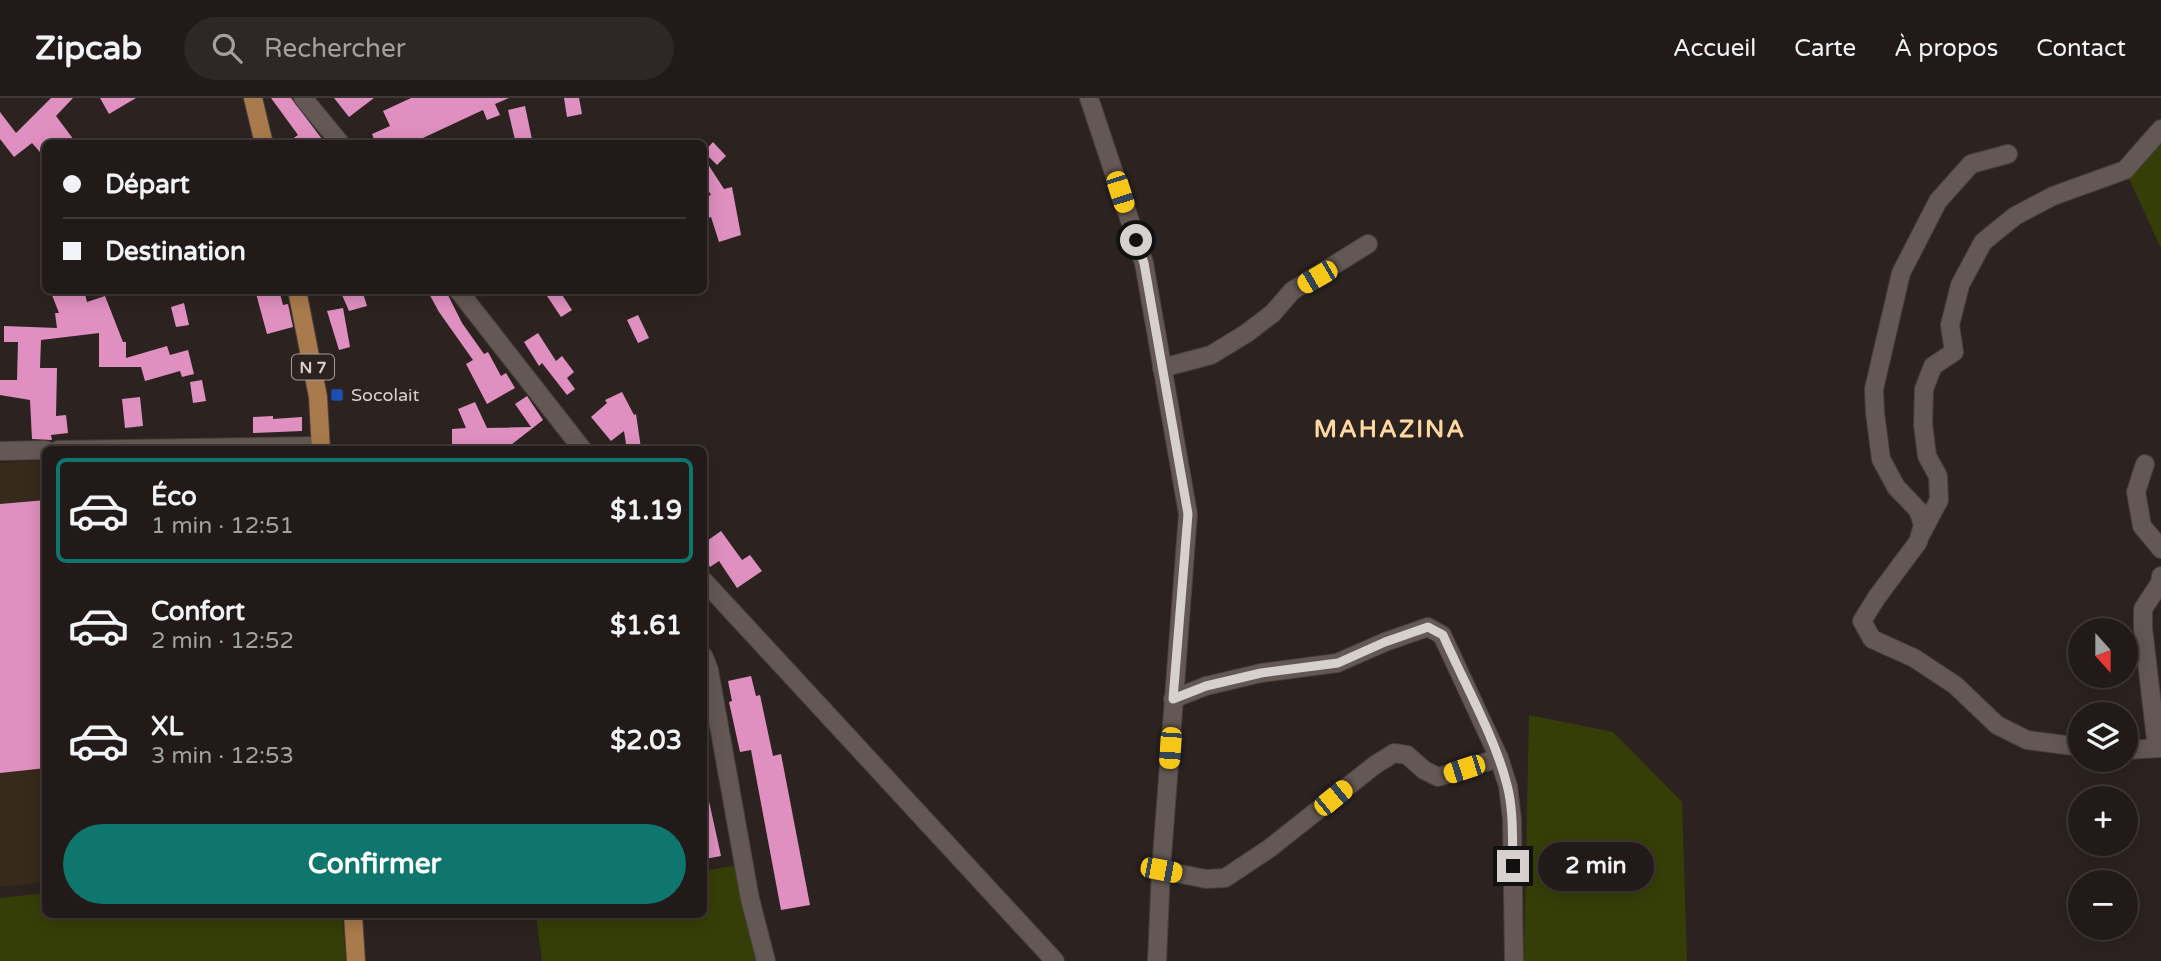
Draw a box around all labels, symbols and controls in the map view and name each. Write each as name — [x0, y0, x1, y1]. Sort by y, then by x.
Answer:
search box — [184, 17, 674, 80]
text: Zipcab — [35, 29, 142, 68]
icon: search — [208, 29, 246, 67]
text: Rechercher — [264, 33, 406, 64]
text: Accueil — [1673, 34, 1756, 63]
text: Carte — [1794, 34, 1856, 63]
text: À propos — [1894, 34, 1998, 63]
text: Contact — [2036, 34, 2126, 63]
text: Départ — [105, 169, 190, 200]
car — [1104, 169, 1137, 215]
route start — [1120, 224, 1152, 256]
text: Destination — [105, 236, 246, 267]
car — [1294, 257, 1341, 297]
road number: N 7 — [292, 354, 334, 380]
place label: Socolait — [351, 384, 420, 406]
marker: Socolait — [329, 387, 345, 403]
district label: MAHAZINA — [1314, 415, 1466, 444]
icon: car — [67, 479, 130, 542]
text: Éco — [151, 481, 197, 512]
text: $1.19 — [610, 495, 682, 526]
text: 1 min · 12:51 — [151, 512, 294, 540]
icon: car — [67, 594, 130, 657]
text: Confort — [151, 596, 245, 627]
text: $1.61 — [610, 610, 682, 641]
north arrow — [2068, 618, 2138, 688]
map controls — [2068, 618, 2138, 940]
text: 2 min · 12:52 — [151, 627, 294, 655]
button: layers — [2068, 702, 2138, 772]
icon: car — [67, 709, 130, 772]
text: XL — [151, 711, 183, 742]
text: $2.03 — [610, 725, 682, 756]
car — [1159, 726, 1182, 770]
text: 3 min · 12:53 — [151, 742, 294, 770]
car — [1441, 753, 1488, 785]
car — [1311, 777, 1356, 819]
button: + — [2068, 786, 2138, 856]
button: Confirmer — [63, 824, 686, 904]
callout: 2 min — [1538, 842, 1653, 890]
route end — [1497, 850, 1529, 882]
text: 2 min — [1565, 852, 1627, 880]
car — [1139, 856, 1184, 884]
button: − — [2068, 870, 2138, 940]

